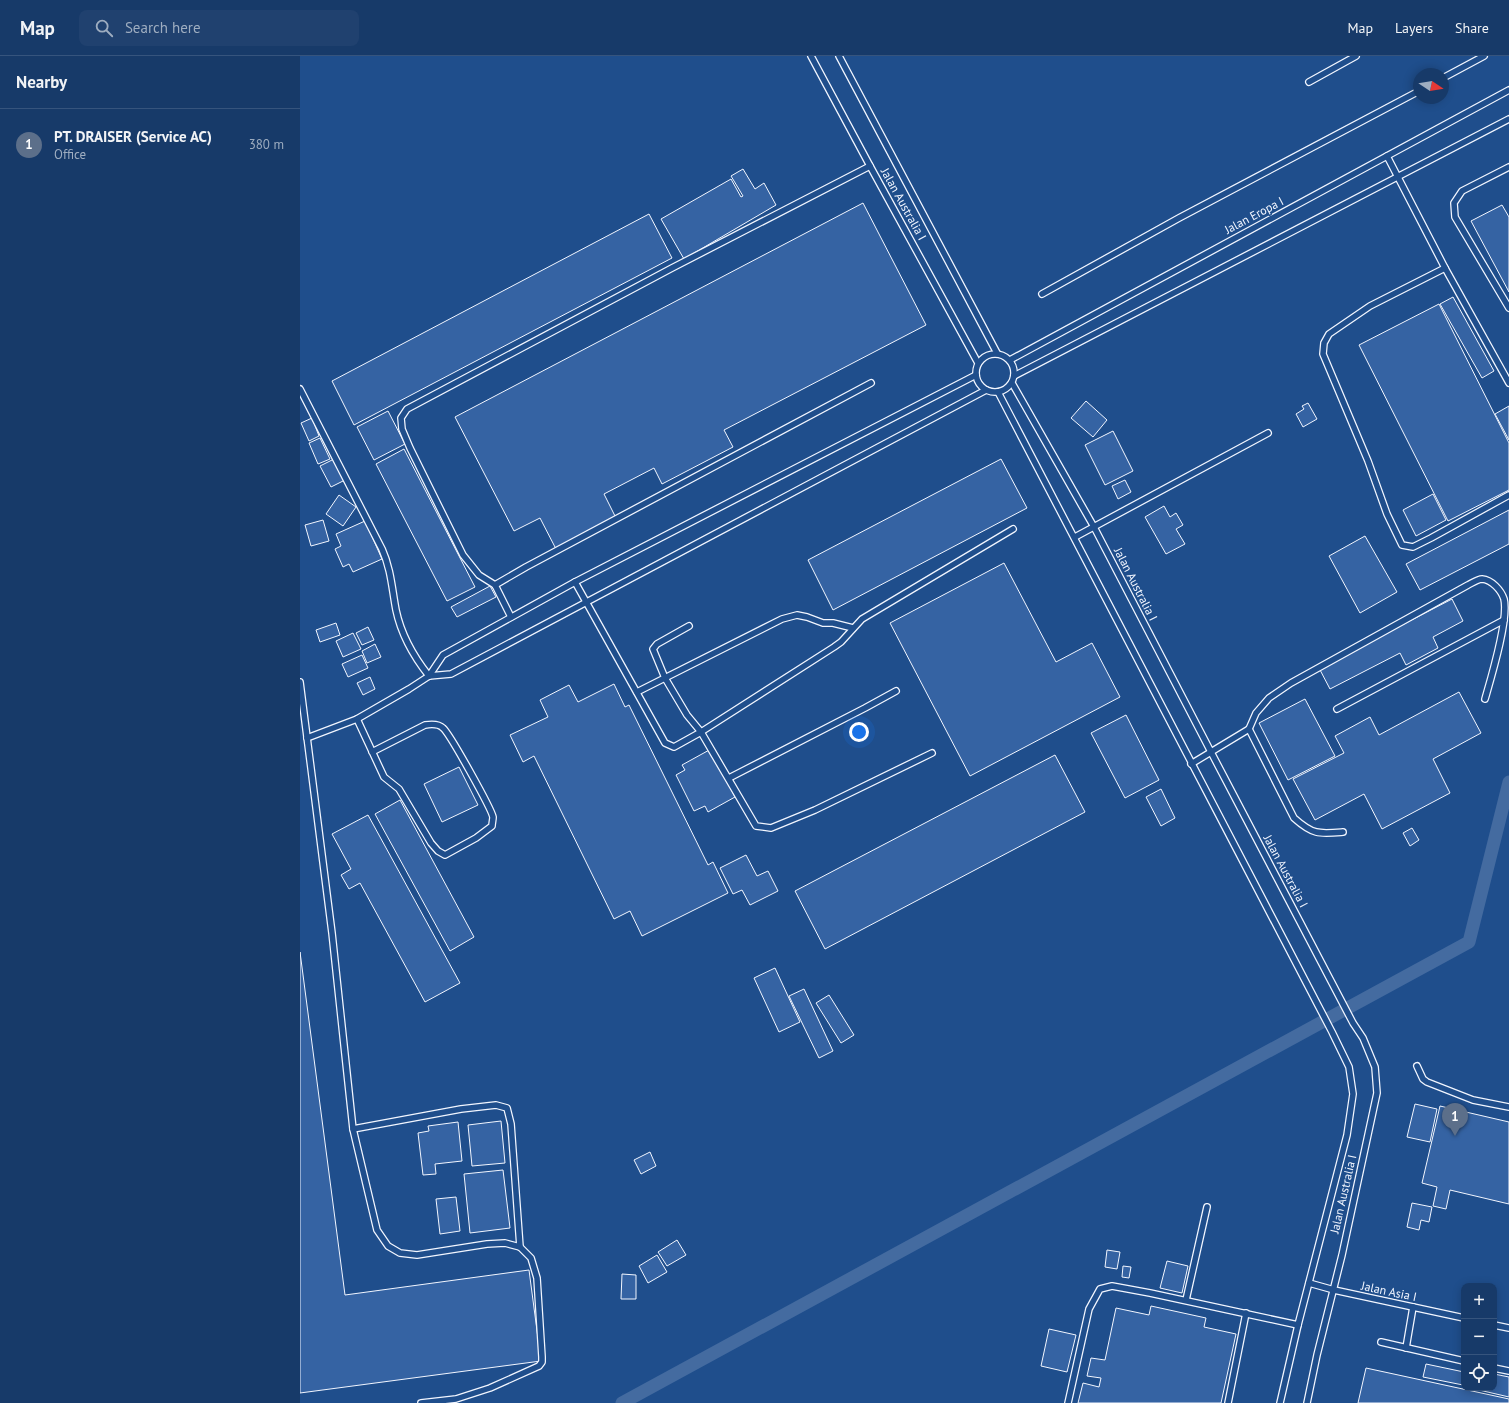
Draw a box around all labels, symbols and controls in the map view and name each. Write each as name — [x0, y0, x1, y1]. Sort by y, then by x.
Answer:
search box — [79, 10, 359, 46]
text: Map — [20, 16, 55, 40]
icon: search — [93, 17, 115, 39]
text: Search here — [125, 18, 201, 37]
text: Map — [1347, 19, 1373, 37]
text: Layers — [1395, 19, 1433, 37]
text: Share — [1455, 19, 1489, 37]
north arrow — [1413, 68, 1449, 104]
text: Nearby — [16, 71, 67, 93]
text: PT. DRAISER (Service AC) — [54, 127, 212, 146]
text: 1 — [25, 136, 33, 153]
text: 380 m — [249, 136, 284, 153]
text: Office — [54, 146, 86, 163]
street label: Jalan Australia I — [877, 164, 930, 243]
street label: Jalan Eropa I — [1221, 193, 1286, 237]
street label: Jalan Australia I — [1111, 544, 1161, 623]
your location — [849, 722, 869, 742]
street label: Jalan Australia I — [1260, 831, 1311, 910]
pin: 1 — [1442, 1103, 1468, 1136]
street label: Jalan Australia I — [1326, 1153, 1359, 1236]
street label: Jalan Asia I — [1359, 1278, 1418, 1304]
map controls — [1461, 1283, 1497, 1391]
button: + — [1461, 1283, 1497, 1319]
button: − — [1461, 1319, 1497, 1355]
button: locate — [1461, 1355, 1497, 1391]

